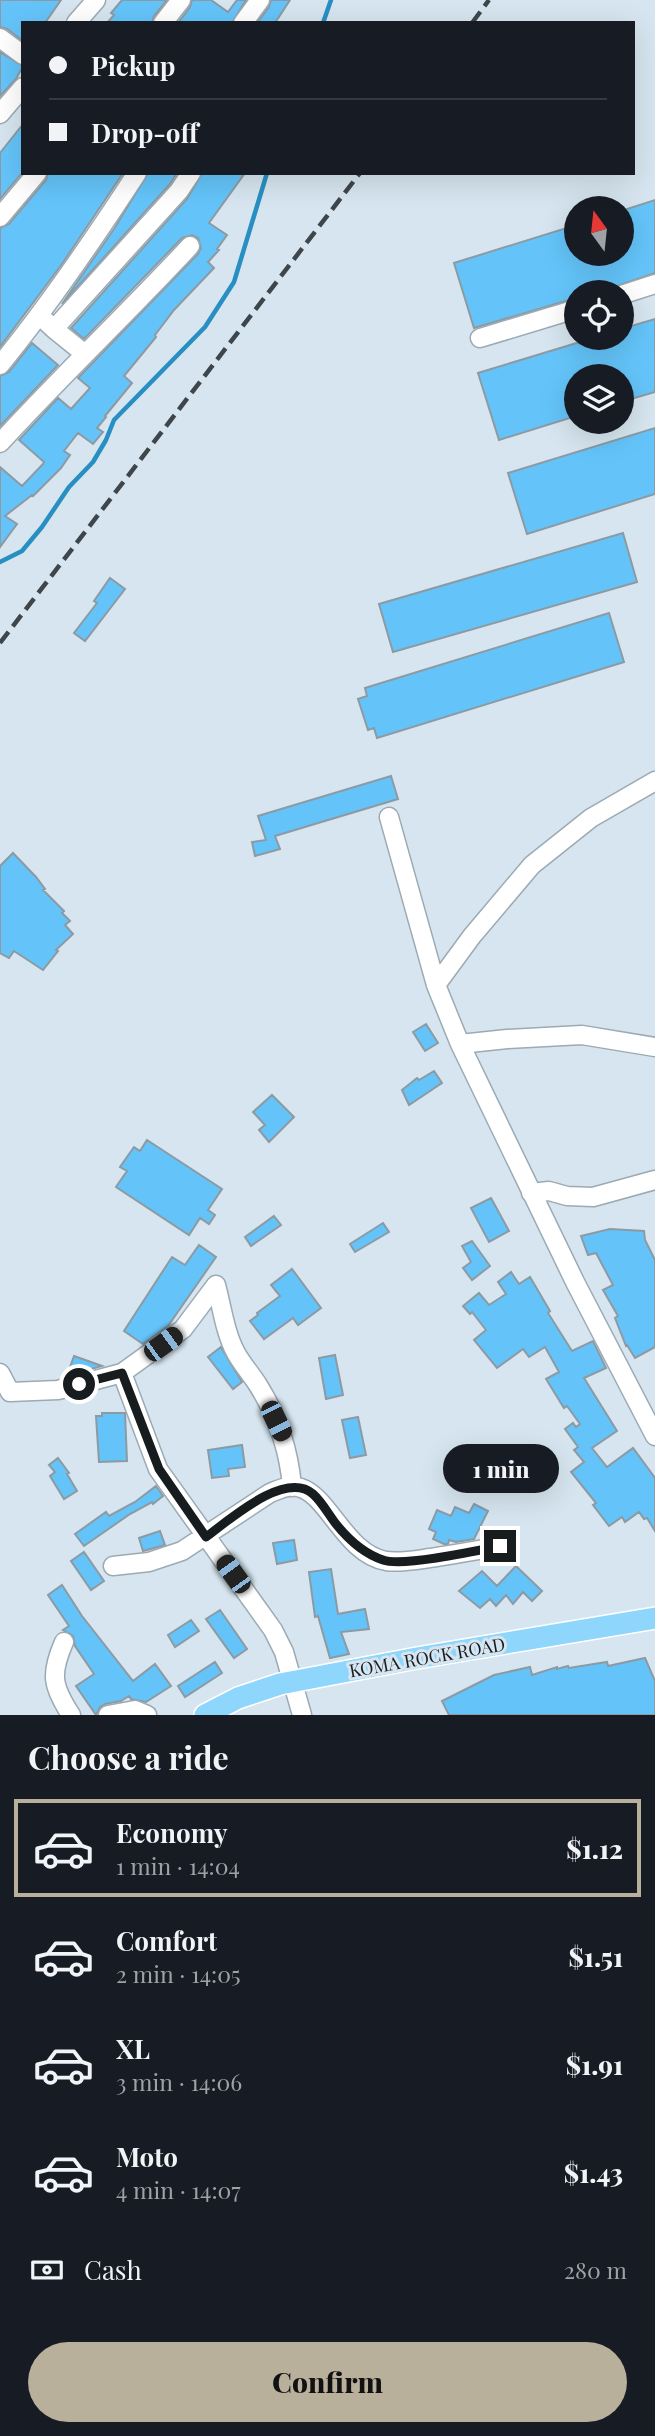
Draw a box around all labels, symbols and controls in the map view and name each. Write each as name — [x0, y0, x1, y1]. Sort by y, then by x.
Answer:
text: Pickup — [91, 48, 175, 83]
text: Drop-off — [91, 115, 198, 150]
north arrow — [564, 196, 634, 266]
map controls — [564, 196, 634, 434]
button: locate — [564, 280, 634, 350]
button: layers — [564, 364, 634, 434]
car — [140, 1323, 187, 1365]
route start — [63, 1368, 95, 1400]
car — [258, 1398, 295, 1444]
callout: 1 min — [442, 1444, 558, 1494]
text: 1 min — [473, 1453, 529, 1484]
route end — [484, 1530, 516, 1562]
car — [213, 1551, 254, 1597]
street label: KOMA ROCK ROAD — [347, 1631, 507, 1683]
text: Choose a ride — [28, 1735, 229, 1778]
text: Economy — [116, 1815, 227, 1850]
icon: car — [32, 1817, 95, 1880]
text: $1.12 — [566, 1831, 623, 1866]
text: 1 min · 14:04 — [116, 1850, 240, 1881]
text: Comfort — [116, 1923, 217, 1958]
icon: car — [32, 1925, 95, 1988]
text: $1.51 — [568, 1939, 623, 1974]
text: 2 min · 14:05 — [116, 1958, 241, 1989]
text: XL — [116, 2031, 150, 2066]
icon: car — [32, 2033, 95, 2096]
text: $1.91 — [566, 2047, 623, 2082]
text: 3 min · 14:06 — [116, 2066, 242, 2097]
text: Moto — [116, 2139, 178, 2174]
icon: car — [32, 2141, 95, 2204]
text: $1.43 — [564, 2155, 623, 2190]
text: 4 min · 14:07 — [116, 2174, 241, 2205]
icon: cash — [28, 2251, 66, 2289]
text: Cash — [84, 2252, 142, 2287]
text: 280 m — [564, 2254, 627, 2285]
button: Confirm — [28, 2342, 627, 2422]

